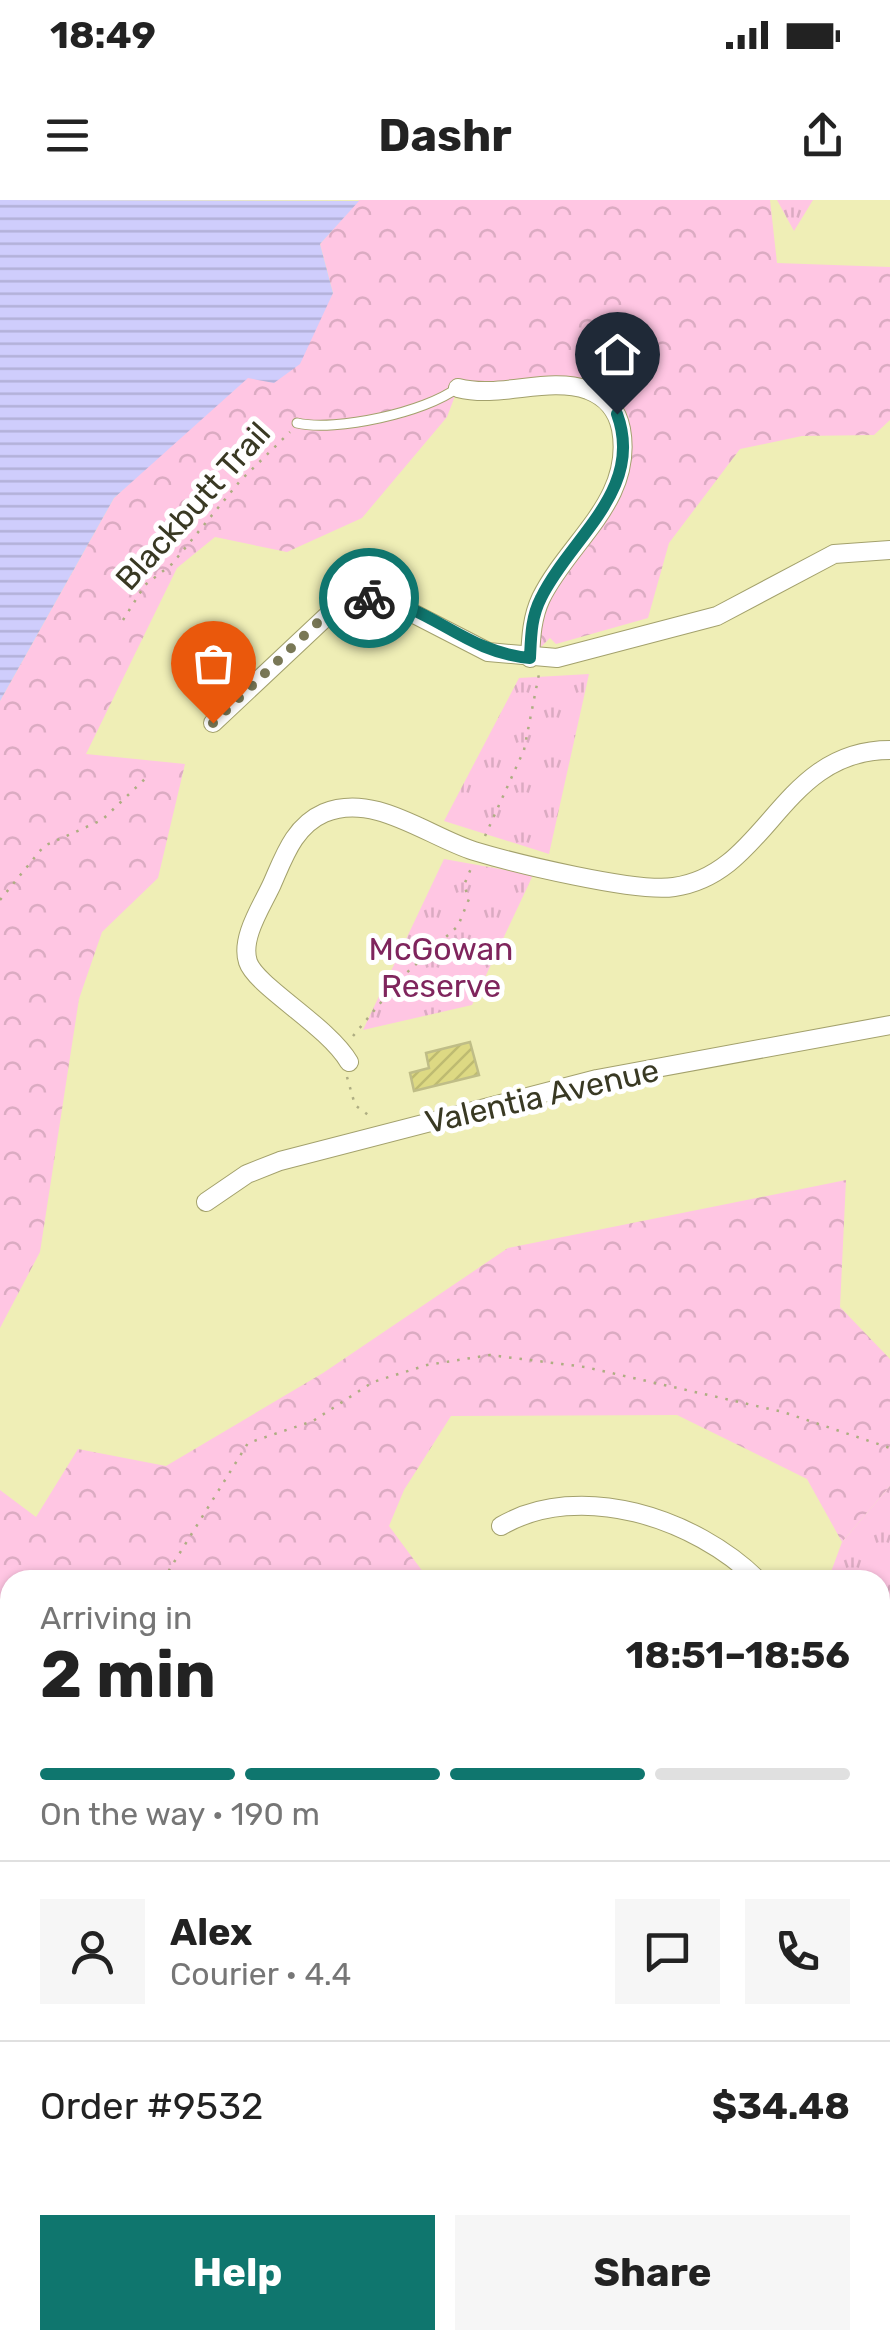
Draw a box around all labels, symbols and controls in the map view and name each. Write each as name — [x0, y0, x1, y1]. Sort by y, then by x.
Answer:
text: 18:49 — [50, 12, 156, 58]
icon: menu — [40, 108, 95, 163]
icon: share — [795, 108, 850, 163]
text: Dashr — [378, 109, 512, 162]
pin — [575, 312, 660, 415]
icon: home — [590, 327, 645, 382]
street label: Blackbutt Trail — [108, 414, 278, 598]
courier — [319, 548, 419, 648]
icon: bike — [342, 571, 397, 626]
pin — [171, 621, 256, 724]
icon: bag — [186, 636, 241, 691]
park label: McGowan Reserve — [368, 930, 514, 1005]
street label: Valentia Avenue — [421, 1051, 663, 1141]
text: Arriving in — [40, 1599, 192, 1637]
text: 18:51–18:56 — [626, 1632, 850, 1678]
text: 2 min — [40, 1636, 216, 1713]
text: On the way · 190 m — [40, 1795, 320, 1833]
button: person — [40, 1899, 145, 2004]
button: chat — [615, 1899, 720, 2004]
button: phone — [745, 1899, 850, 2004]
text: Alex — [170, 1909, 252, 1955]
text: Courier · 4.4 — [170, 1955, 351, 1993]
text: Order #9532 — [40, 2083, 263, 2129]
text: $34.48 — [712, 2083, 850, 2129]
button: Help — [40, 2215, 435, 2330]
button: Share — [455, 2215, 850, 2330]

